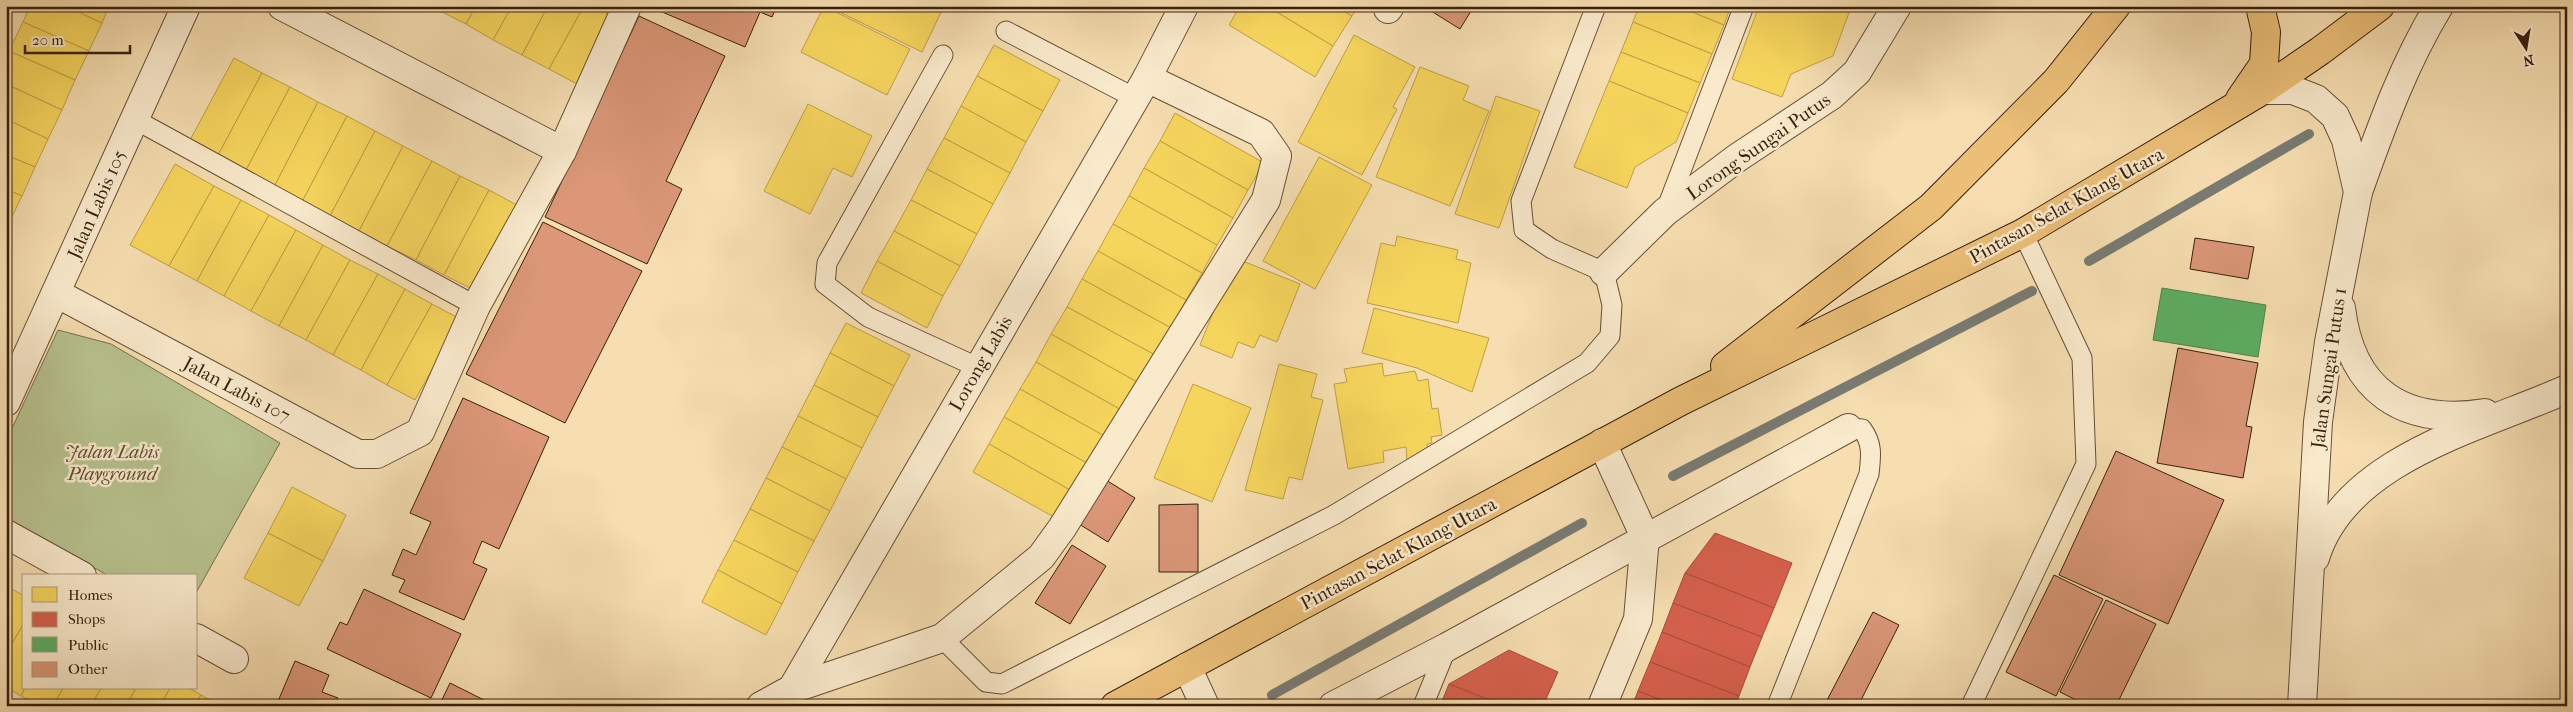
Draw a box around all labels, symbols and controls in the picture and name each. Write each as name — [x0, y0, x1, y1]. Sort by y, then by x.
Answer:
scale bar — [25, 22, 130, 54]
north arrow — [2500, 22, 2550, 72]
text: 20 m — [32, 31, 64, 49]
text: N — [2521, 51, 2536, 70]
street label: Lorong Sungai Putus — [1682, 89, 1835, 205]
street label: Pintasan Selat Klang Utara — [1965, 143, 2168, 269]
street label: Jalan Labis 105 — [62, 147, 131, 264]
street label: Jalan Sungai Putus 1 — [2307, 286, 2351, 452]
street label: Lorong Labis — [945, 312, 1017, 415]
street label: Jalan Labis 107 — [178, 352, 294, 427]
park label: Jalan Labis Playground — [65, 441, 160, 485]
street label: Pintasan Selat Klang Utara — [1297, 493, 1500, 615]
legend — [22, 574, 198, 690]
text: Homes — [68, 586, 113, 604]
text: Shops — [68, 610, 106, 628]
text: Public — [68, 636, 109, 654]
text: Other — [68, 660, 108, 678]

